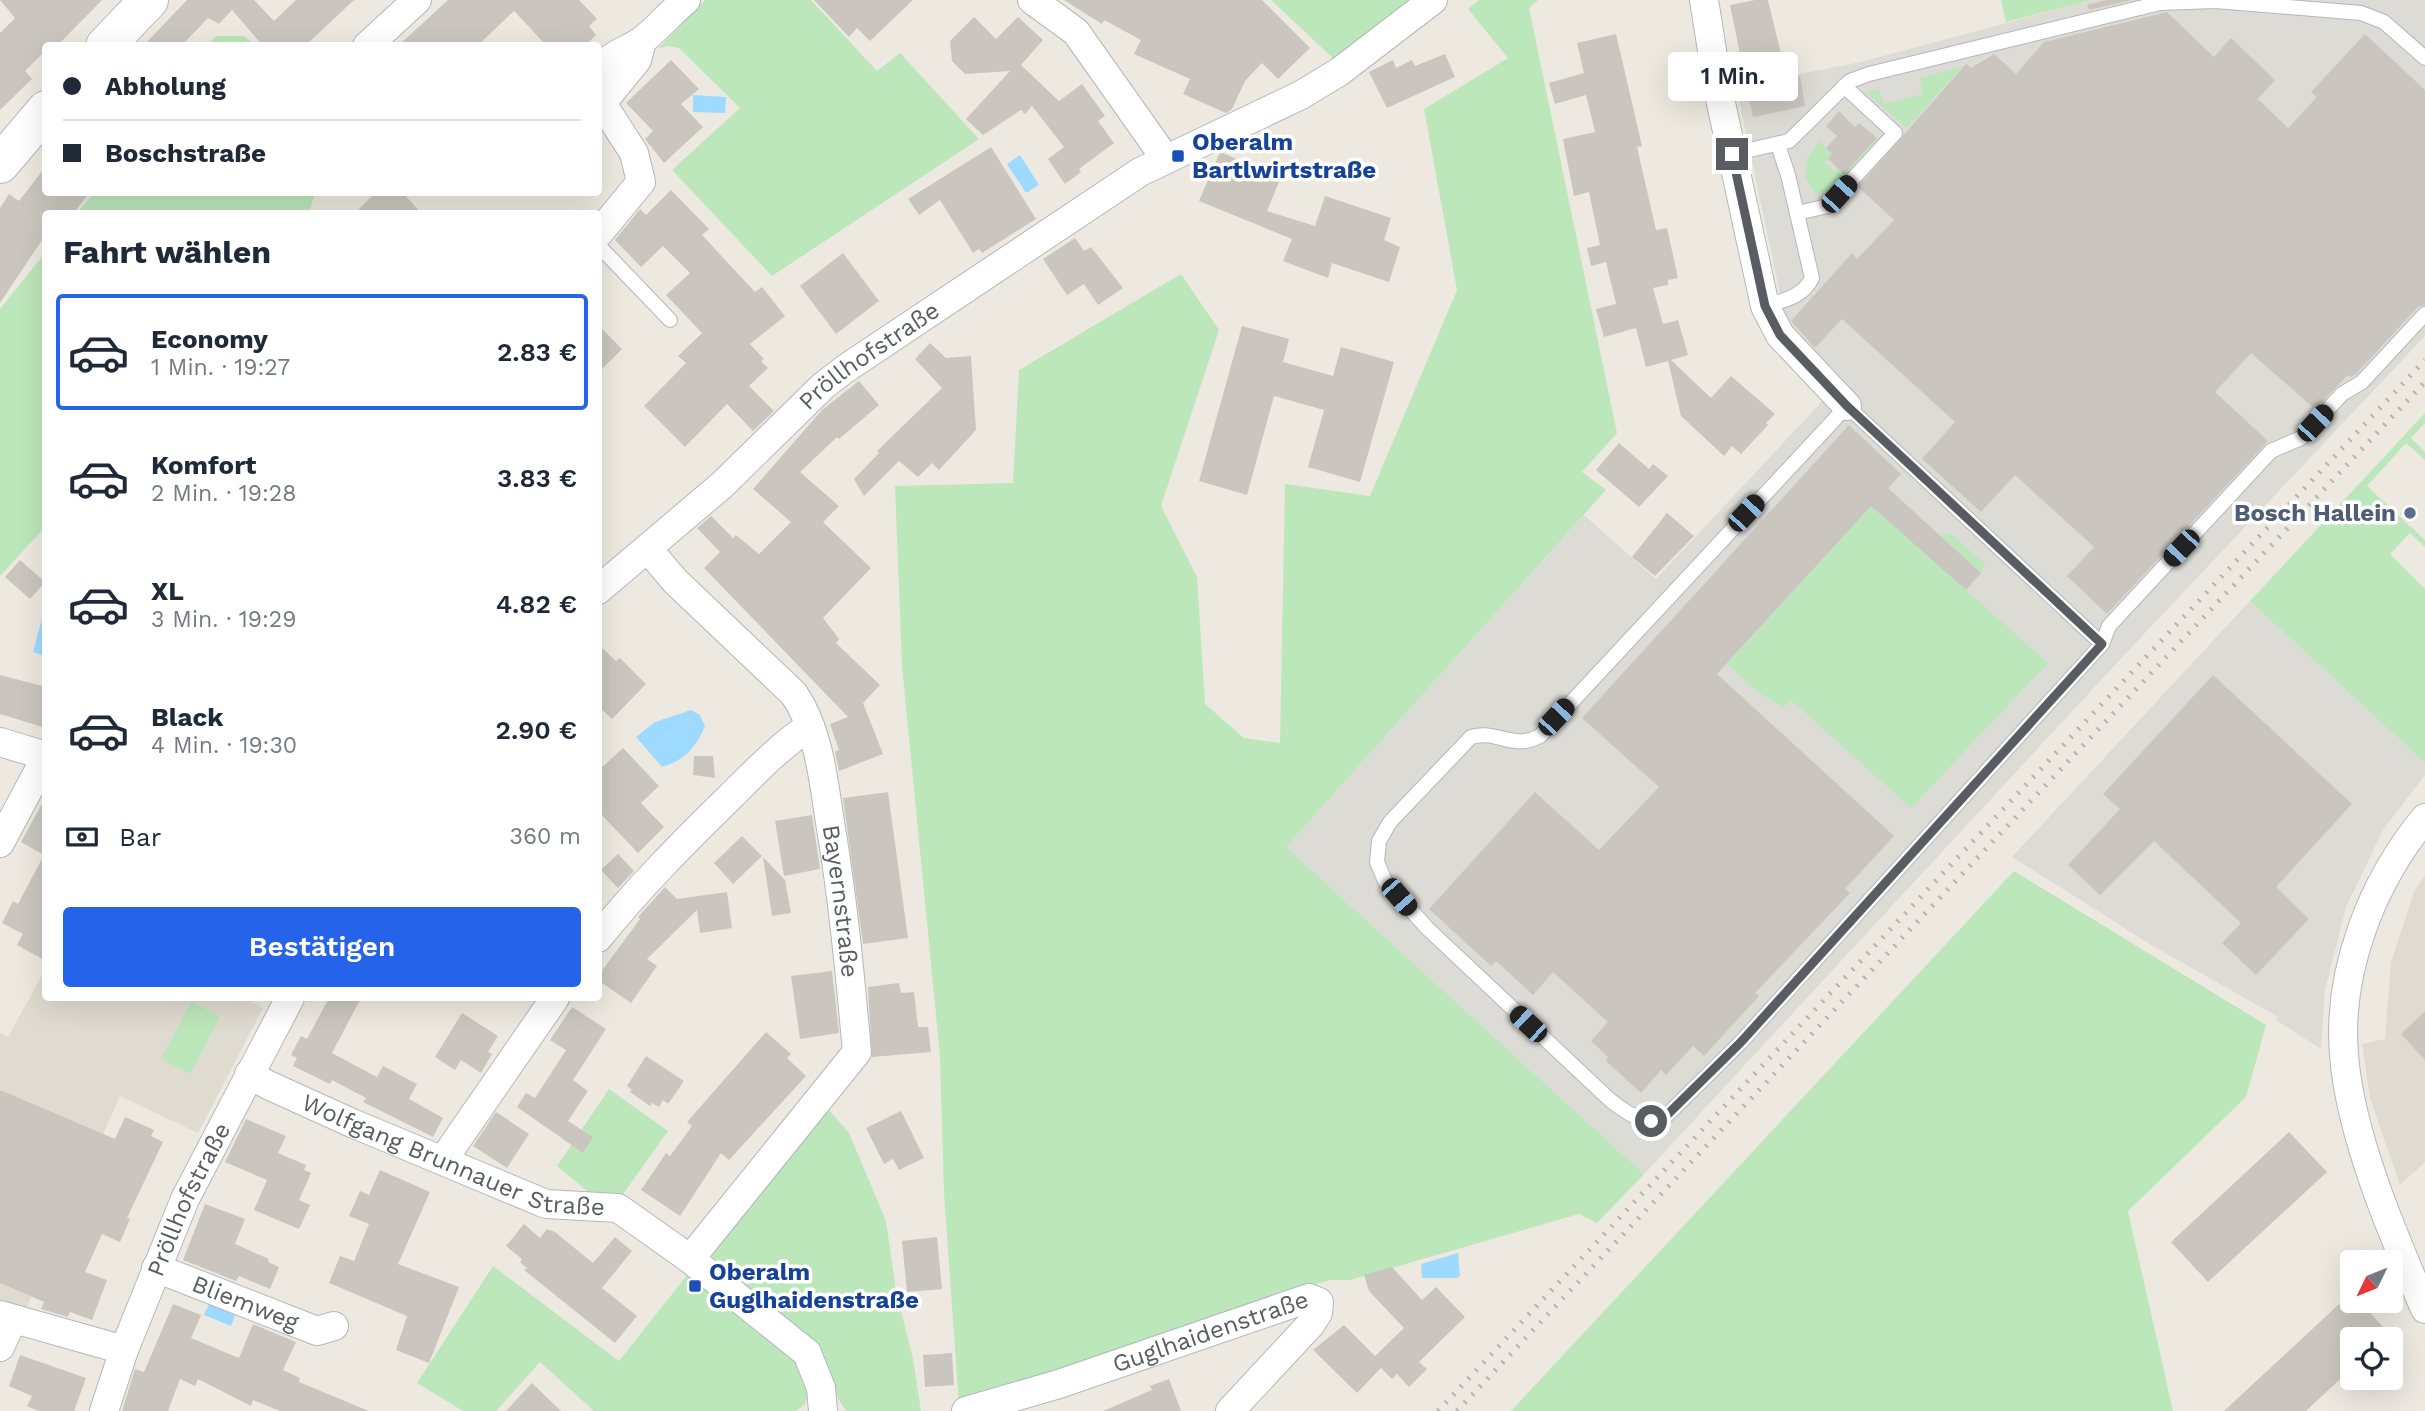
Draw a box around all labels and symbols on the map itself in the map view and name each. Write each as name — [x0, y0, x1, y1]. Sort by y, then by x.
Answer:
callout: 1 Min. — [1667, 52, 1797, 102]
place label: Oberalm Bartlwirtstraße — [1192, 128, 1376, 184]
route end — [1716, 138, 1748, 170]
marker: Oberalm Bartlwirtstraße — [1170, 148, 1186, 164]
car — [1818, 171, 1861, 217]
street label: Pröllhofstraße — [793, 296, 945, 416]
car — [2293, 400, 2338, 446]
car — [1724, 490, 1769, 536]
place label: Bosch Hallein — [2234, 499, 2396, 527]
marker: Bosch Hallein — [2402, 505, 2418, 521]
car — [2159, 525, 2204, 571]
car — [1534, 694, 1579, 740]
street label: Bayernstraße — [817, 823, 864, 979]
car — [1378, 874, 1421, 920]
car — [1506, 1002, 1551, 1046]
street label: Wolfgang Brunnauer Straße — [298, 1088, 605, 1221]
route start — [1635, 1105, 1667, 1137]
street label: Pröllhofstraße — [141, 1118, 236, 1280]
north arrow — [2340, 1250, 2403, 1312]
place label: Oberalm Guglhaidenstraße — [709, 1258, 919, 1314]
street label: Bliemweg — [188, 1269, 303, 1337]
marker: Oberalm Guglhaidenstraße — [687, 1278, 703, 1294]
street label: Guglhaidenstraße — [1109, 1285, 1312, 1379]

